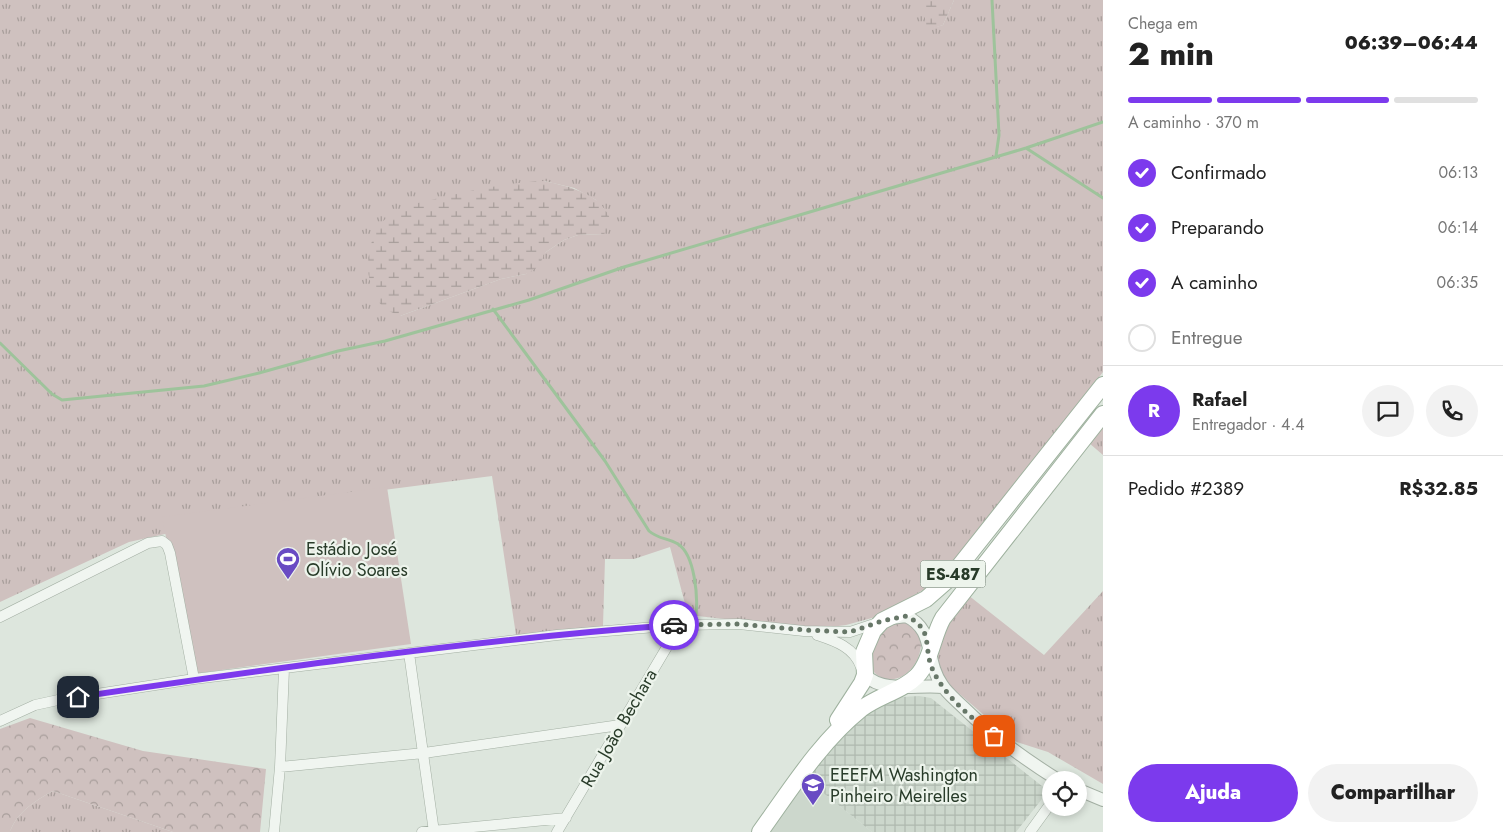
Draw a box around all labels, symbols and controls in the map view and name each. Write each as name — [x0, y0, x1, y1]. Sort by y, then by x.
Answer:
text: Chega em — [1128, 12, 1198, 35]
text: 06:39–06:44 — [1345, 29, 1478, 56]
text: 2 min — [1128, 31, 1214, 77]
text: A caminho · 370 m — [1128, 111, 1259, 134]
icon: check — [1128, 159, 1156, 187]
text: Confirmado — [1171, 159, 1266, 186]
text: 06:13 — [1438, 161, 1478, 184]
icon: check — [1128, 214, 1156, 242]
text: Preparando — [1171, 214, 1264, 241]
text: 06:14 — [1438, 216, 1478, 239]
icon: check — [1128, 269, 1156, 297]
text: A caminho — [1171, 269, 1258, 296]
text: 06:35 — [1437, 271, 1478, 294]
text: Entregue — [1171, 324, 1243, 351]
button: chat — [1362, 385, 1414, 437]
button: phone — [1426, 385, 1478, 437]
text: Rafael — [1192, 386, 1247, 413]
text: R — [1148, 397, 1160, 424]
text: Entregador · 4.4 — [1192, 413, 1305, 436]
text: Pedido #2389 — [1128, 475, 1244, 502]
text: R$32.85 — [1399, 475, 1478, 502]
place label: Estádio José Olívio Soares — [306, 536, 408, 583]
sports icon: Estádio José Olívio Soares — [275, 546, 301, 580]
road number: ES-487 — [920, 560, 986, 588]
courier — [649, 600, 699, 650]
icon: car — [660, 611, 688, 639]
street label: Rua João Bechara — [575, 664, 663, 792]
pin — [57, 676, 99, 718]
icon: home — [64, 683, 92, 711]
pin — [973, 715, 1015, 757]
icon: bag — [980, 722, 1008, 750]
place label: EEEFM Washington Pinheiro Meirelles — [830, 762, 978, 809]
button: Ajuda — [1128, 764, 1298, 822]
button: Compartilhar — [1308, 764, 1478, 822]
map controls — [1042, 771, 1087, 816]
button: locate — [1042, 771, 1087, 816]
school or university icon: EEEFM Washington Pinheiro Meirelles — [800, 772, 826, 806]

